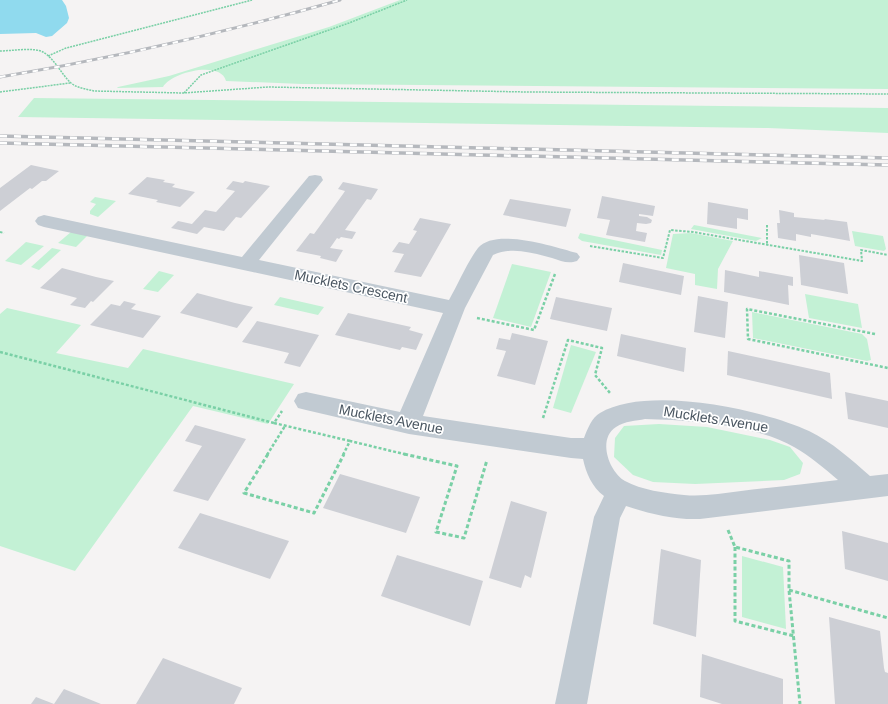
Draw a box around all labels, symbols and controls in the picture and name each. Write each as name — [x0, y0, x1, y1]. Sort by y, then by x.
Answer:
street label: Mucklets Crescent — [293, 266, 409, 306]
street label: Mucklets Avenue — [338, 401, 445, 437]
street label: Mucklets Avenue — [663, 403, 770, 435]

